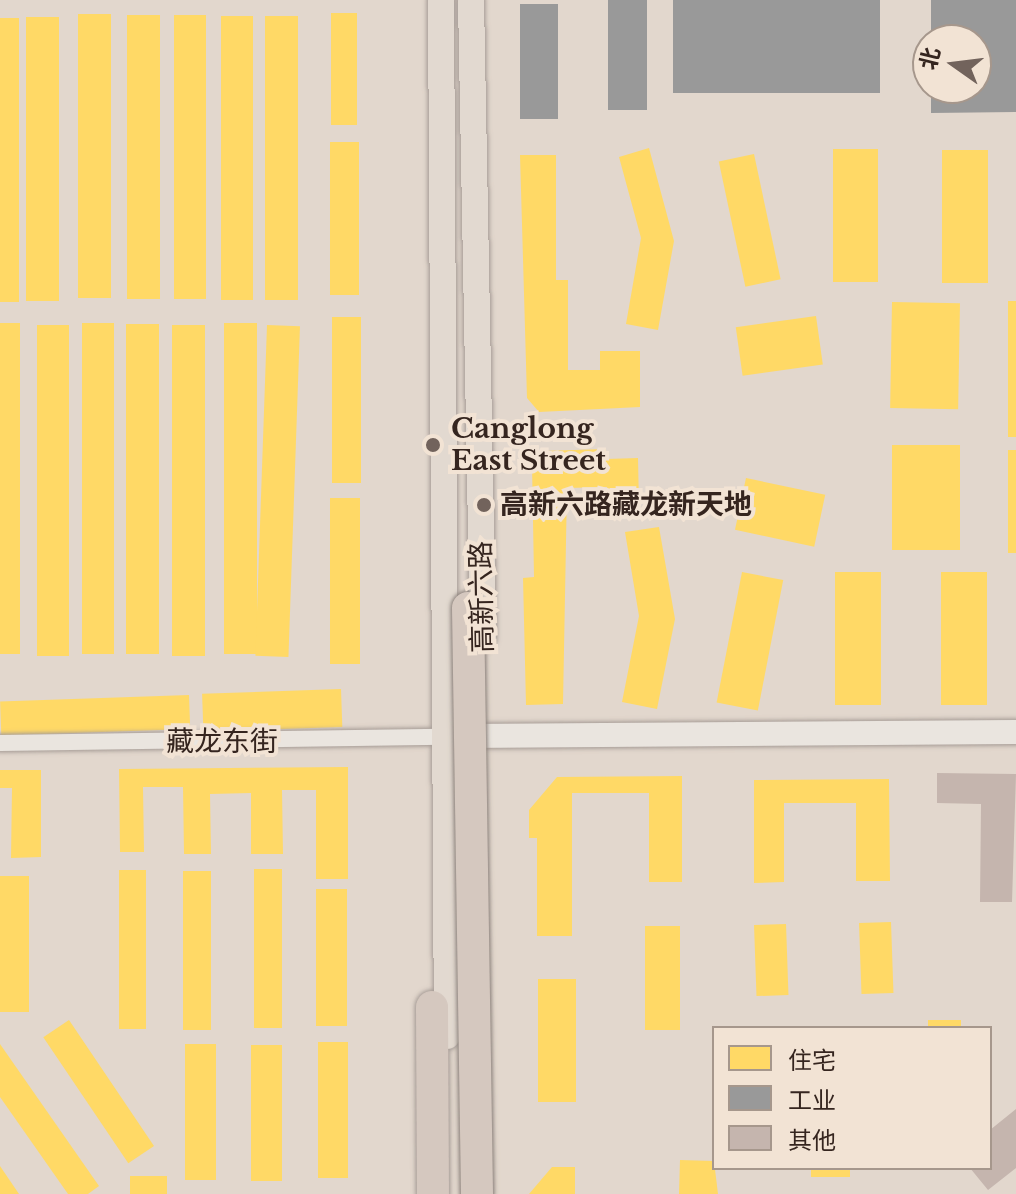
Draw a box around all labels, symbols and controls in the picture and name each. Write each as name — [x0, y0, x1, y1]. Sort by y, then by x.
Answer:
north arrow — [912, 24, 992, 104]
text: 北 — [914, 45, 946, 73]
place label: Canglong East Street — [451, 412, 606, 478]
marker: Canglong East Street — [422, 434, 444, 456]
place label: 高新六路藏龙新天地 — [500, 488, 752, 522]
marker: 高新六路藏龙新天地 — [475, 496, 493, 514]
street label: 高新六路 — [464, 541, 500, 653]
street label: 藏龙东街 — [166, 725, 278, 759]
legend — [712, 1026, 992, 1170]
text: 住宅 — [788, 1046, 836, 1075]
text: 工业 — [788, 1086, 836, 1115]
text: 其他 — [788, 1126, 836, 1155]

